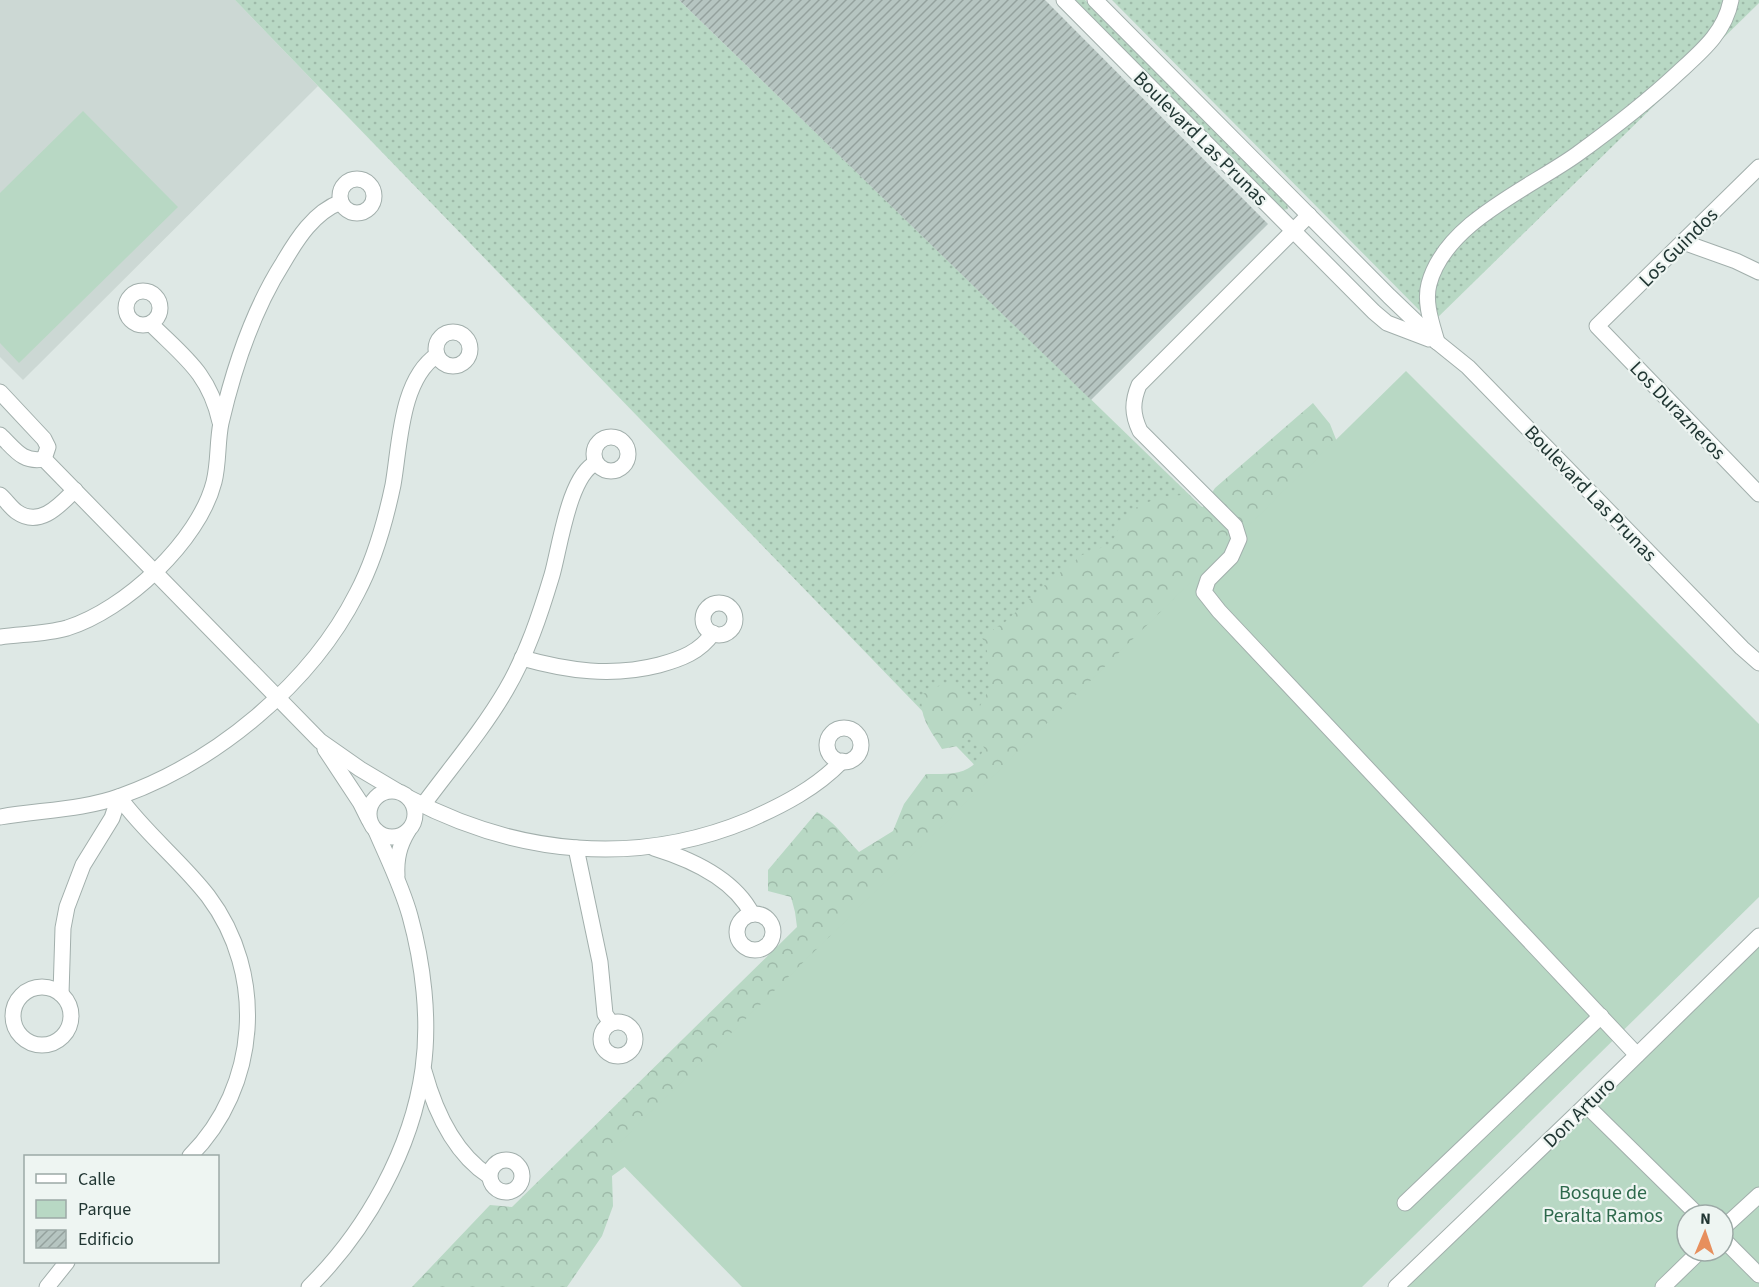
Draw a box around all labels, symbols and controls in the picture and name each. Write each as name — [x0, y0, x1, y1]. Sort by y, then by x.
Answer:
street label: Boulevard Las Prunas — [1127, 65, 1274, 212]
street label: Los Guindos — [1633, 202, 1725, 294]
street label: Los Durazneros — [1623, 355, 1732, 466]
street label: Boulevard Las Prunas — [1518, 419, 1663, 568]
street label: Don Arturo — [1537, 1071, 1622, 1154]
legend — [24, 1155, 219, 1263]
text: Calle — [78, 1167, 116, 1192]
park label: Bosque de Peralta Ramos — [1543, 1179, 1663, 1230]
text: Parque — [78, 1197, 131, 1222]
north arrow — [1675, 1203, 1735, 1263]
text: N — [1700, 1208, 1711, 1230]
text: Edificio — [78, 1227, 134, 1252]

